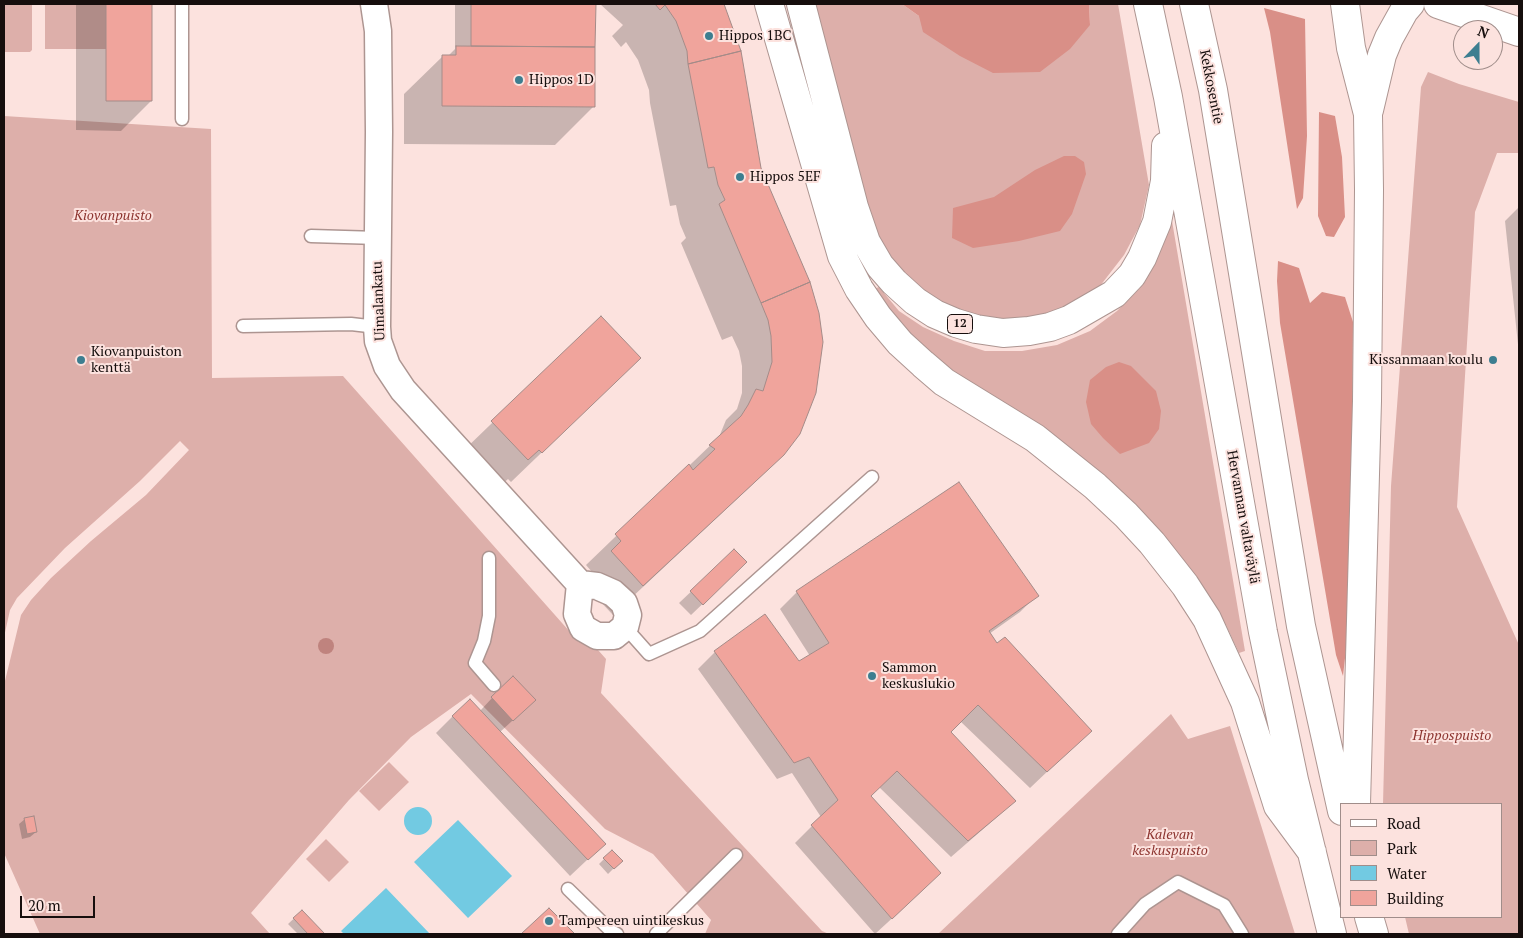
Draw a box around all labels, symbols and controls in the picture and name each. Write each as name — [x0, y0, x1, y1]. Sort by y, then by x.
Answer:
north arrow — [1453, 20, 1503, 70]
text: N — [1475, 21, 1492, 42]
place label: Hippos 1BC — [719, 28, 792, 44]
marker: Hippos 1BC — [703, 30, 715, 42]
street label: Kekkosentie — [1196, 48, 1226, 126]
place label: Hippos 1D — [529, 72, 594, 88]
marker: Hippos 1D — [513, 74, 525, 86]
place label: Hippos 5EF — [750, 169, 821, 185]
marker: Hippos 5EF — [734, 171, 746, 183]
park label: Kiovanpuisto — [74, 208, 152, 224]
street label: Uimalankatu — [369, 261, 389, 341]
road number: 12 — [948, 314, 972, 334]
place label: Kiovanpuiston kenttä — [91, 344, 182, 377]
place label: Kissanmaan koulu — [1369, 352, 1483, 368]
marker: Kiovanpuiston kenttä — [75, 354, 87, 366]
marker: Kissanmaan koulu — [1487, 354, 1499, 366]
street label: Hervannan valtaväylä — [1223, 449, 1263, 585]
place label: Sammon keskuslukio — [882, 660, 955, 692]
marker: Sammon keskuslukio — [866, 670, 878, 682]
park label: Hippospuisto — [1413, 728, 1491, 744]
legend — [1340, 803, 1503, 918]
text: Road — [1387, 813, 1420, 833]
park label: Kalevan keskuspuisto — [1132, 827, 1208, 860]
text: Park — [1387, 838, 1417, 858]
text: Water — [1387, 863, 1426, 883]
scale bar — [22, 886, 98, 918]
text: Building — [1387, 888, 1444, 908]
text: 20 m — [28, 895, 61, 915]
place label: Tampereen uintikeskus — [559, 913, 704, 929]
marker: Tampereen uintikeskus — [543, 915, 555, 927]

